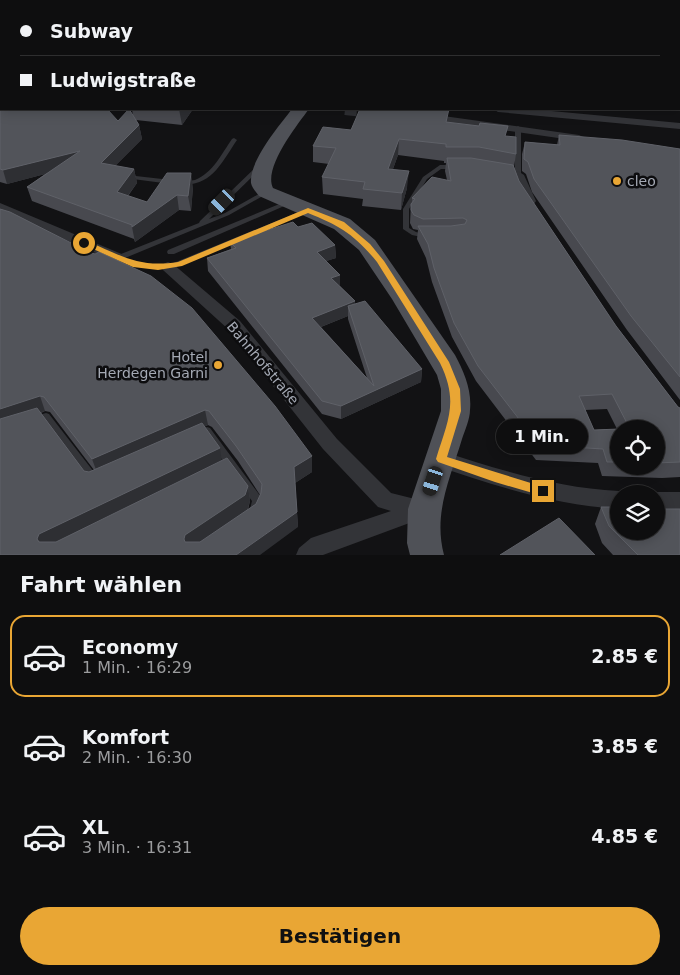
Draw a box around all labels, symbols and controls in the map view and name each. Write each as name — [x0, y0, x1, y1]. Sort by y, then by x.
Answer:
text: Subway — [50, 20, 133, 42]
text: Ludwigstraße — [50, 69, 196, 91]
place label: cleo — [627, 173, 656, 189]
marker: cleo — [611, 175, 623, 187]
car — [206, 186, 237, 218]
route start — [73, 232, 95, 254]
street label: Bahnhofstraße — [224, 318, 302, 408]
place label: Hotel Herdegen Garni — [97, 349, 208, 381]
marker: Hotel Herdegen Garni — [212, 359, 224, 371]
callout: 1 Min. — [497, 418, 589, 454]
map controls — [610, 420, 665, 540]
button: locate — [610, 420, 665, 475]
text: 1 Min. — [514, 427, 570, 446]
car — [421, 464, 444, 498]
route end — [532, 480, 554, 502]
button: layers — [610, 485, 665, 540]
text: Fahrt wählen — [20, 572, 182, 597]
icon: car — [22, 634, 67, 679]
text: Economy — [82, 636, 178, 658]
text: 2.85 € — [591, 645, 658, 667]
text: 1 Min. · 16:29 — [82, 658, 192, 677]
icon: car — [22, 724, 67, 769]
text: Komfort — [82, 726, 169, 748]
text: 3.85 € — [591, 735, 658, 757]
text: 2 Min. · 16:30 — [82, 748, 192, 767]
icon: car — [22, 814, 67, 859]
text: XL — [82, 816, 109, 838]
text: 4.85 € — [591, 825, 658, 847]
text: 3 Min. · 16:31 — [82, 838, 192, 857]
button: Bestätigen — [20, 907, 660, 965]

